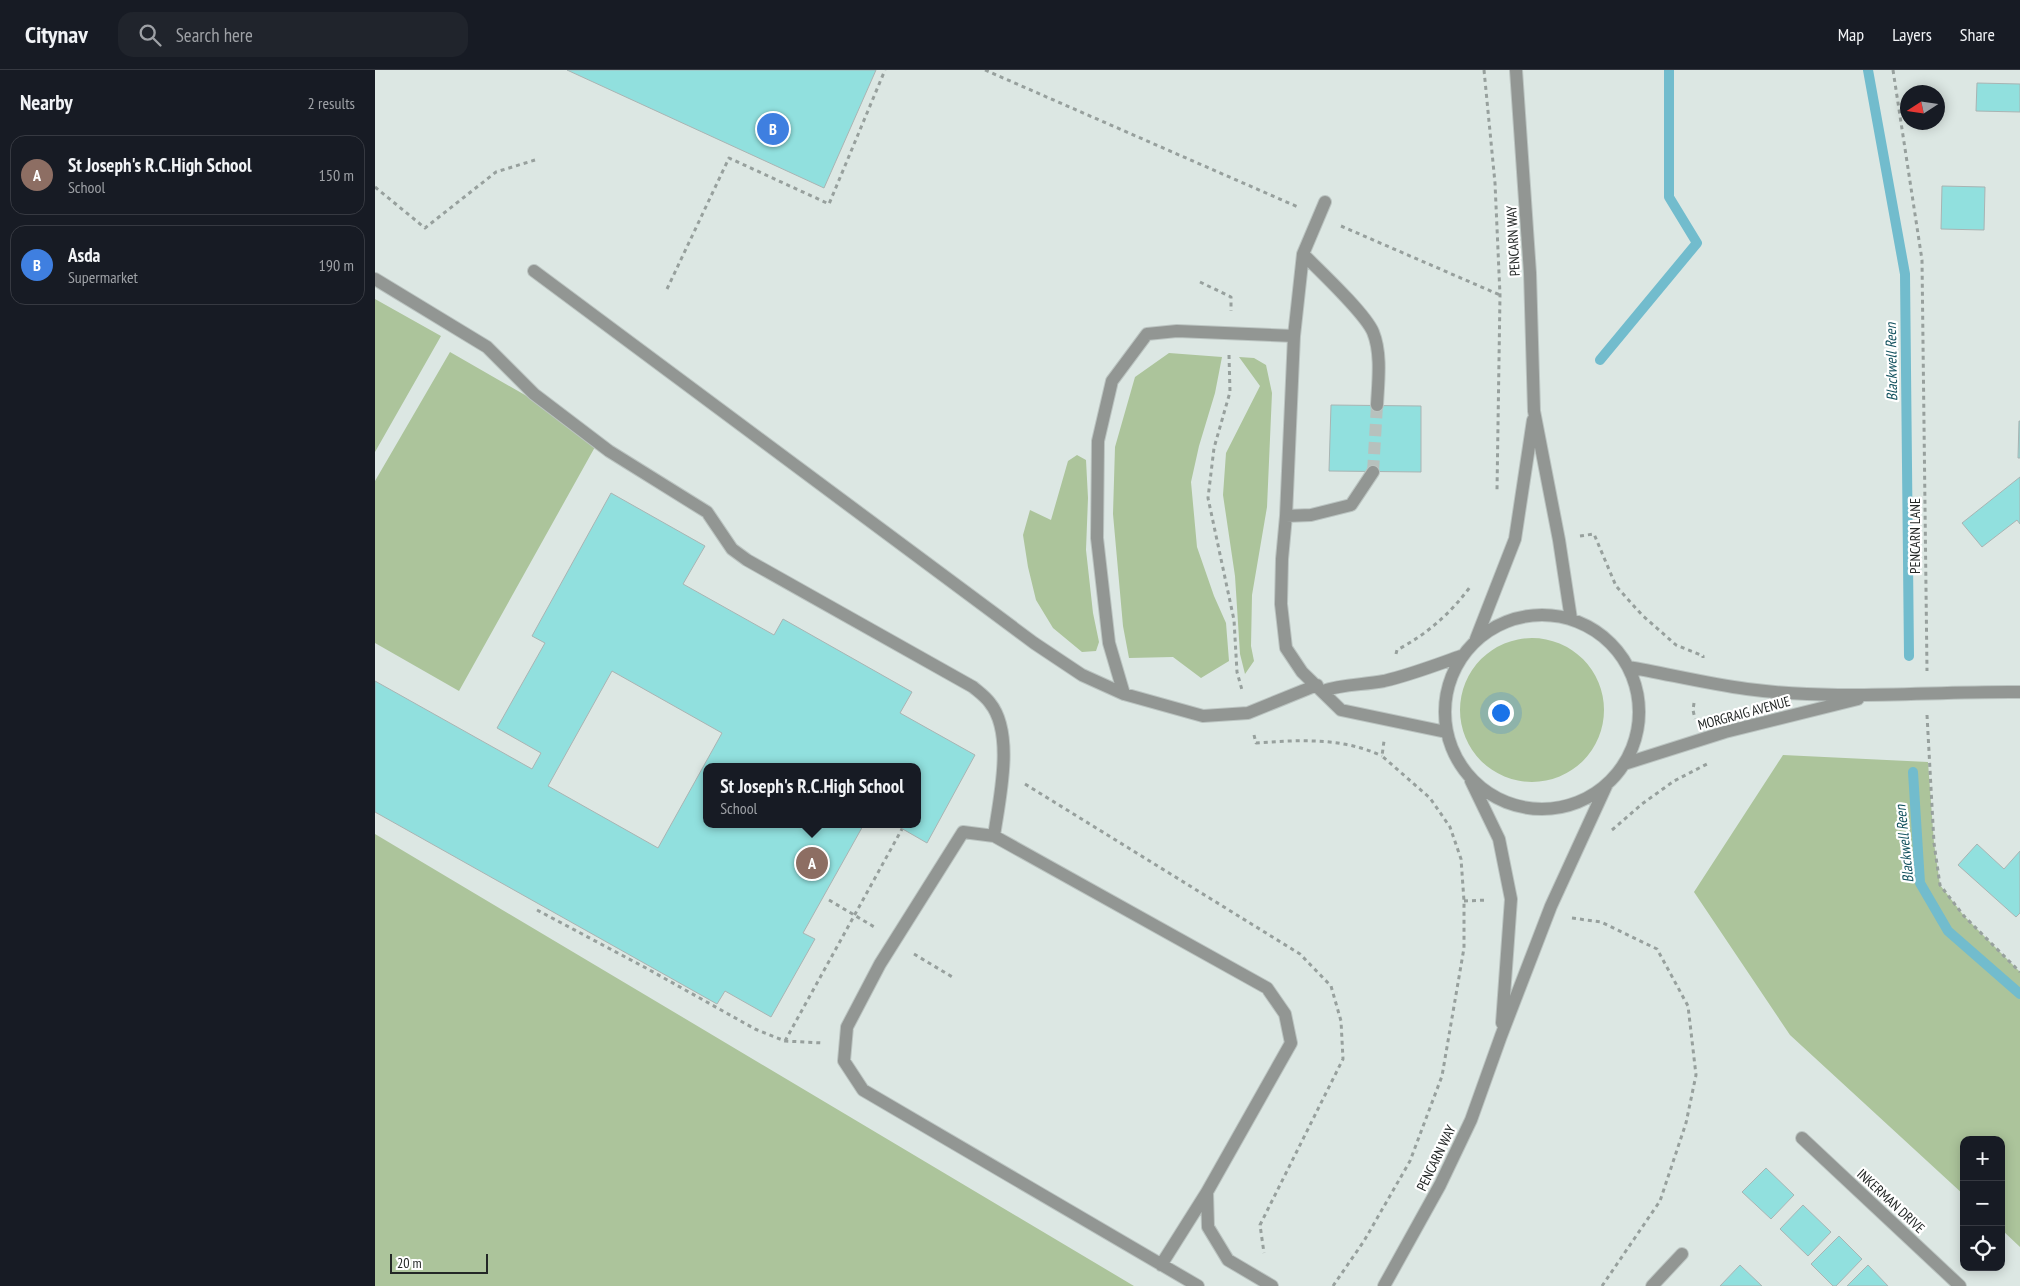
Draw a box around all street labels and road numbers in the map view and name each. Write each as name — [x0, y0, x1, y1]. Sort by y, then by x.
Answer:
street label: PENCARN WAY — [1502, 205, 1524, 277]
street label: PENCARN LANE — [1906, 498, 1924, 574]
street label: MORGRAIG AVENUE — [1696, 692, 1792, 734]
street label: PENCARN WAY — [1412, 1122, 1460, 1194]
street label: INKERMAN DRIVE — [1853, 1165, 1929, 1237]

